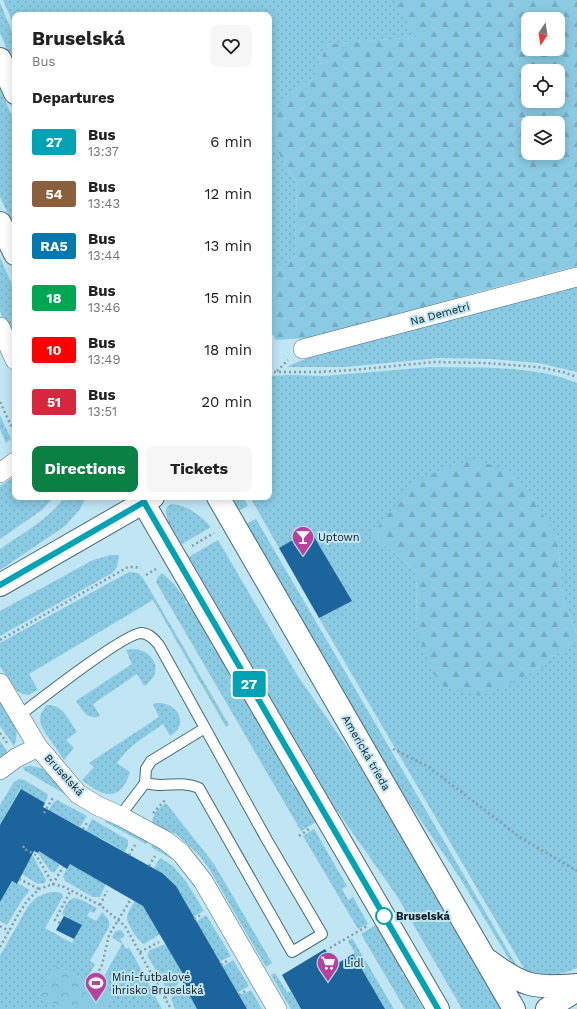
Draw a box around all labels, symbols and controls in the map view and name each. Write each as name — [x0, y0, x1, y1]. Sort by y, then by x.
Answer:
north arrow — [521, 12, 565, 56]
map controls — [521, 12, 565, 160]
button: heart — [210, 25, 252, 67]
text: Bruselská — [32, 27, 125, 50]
text: Bus — [32, 54, 55, 69]
button: locate — [521, 64, 565, 108]
text: Departures — [32, 89, 115, 107]
button: layers — [521, 116, 565, 160]
text: Bus — [88, 126, 116, 144]
text: 6 min — [210, 133, 252, 151]
text: 27 — [46, 134, 62, 150]
text: 13:37 — [88, 144, 119, 159]
text: Bus — [88, 178, 116, 196]
text: 12 min — [205, 185, 252, 203]
text: 54 — [45, 186, 63, 202]
text: 13:43 — [88, 196, 120, 211]
text: Bus — [88, 230, 116, 248]
text: 13 min — [205, 237, 252, 255]
text: RA5 — [40, 238, 68, 254]
text: 13:44 — [88, 248, 120, 263]
text: Bus — [88, 282, 116, 300]
text: 15 min — [205, 289, 252, 307]
text: 18 — [47, 290, 61, 306]
text: 13:46 — [88, 300, 120, 315]
street label: Na Demetri — [409, 300, 471, 328]
text: Bus — [88, 334, 116, 352]
text: 18 min — [204, 341, 252, 359]
text: 10 — [46, 342, 62, 358]
text: 13:49 — [88, 352, 120, 367]
text: Bus — [88, 386, 116, 404]
text: 20 min — [201, 393, 252, 411]
text: 51 — [47, 394, 61, 410]
text: 13:51 — [88, 404, 117, 419]
button: Directions — [32, 446, 138, 492]
button: Tickets — [146, 446, 252, 492]
bar icon: Uptown — [290, 524, 316, 557]
place label: Uptown — [318, 531, 360, 544]
line badge: 27 — [231, 671, 267, 697]
text: 27 — [241, 676, 257, 692]
street label: Americká trieda — [339, 713, 393, 793]
street label: Bruselská — [41, 752, 87, 798]
marker: Bruselská — [375, 907, 393, 925]
place label: Bruselská — [396, 910, 451, 923]
supermarket icon: Lidl — [315, 950, 341, 983]
place label: Lidl — [344, 957, 364, 970]
sports icon: Mini-futbalové ihrisko Bruselská — [83, 970, 109, 1003]
place label: Mini-futbalové ihrisko Bruselská — [112, 971, 203, 997]

